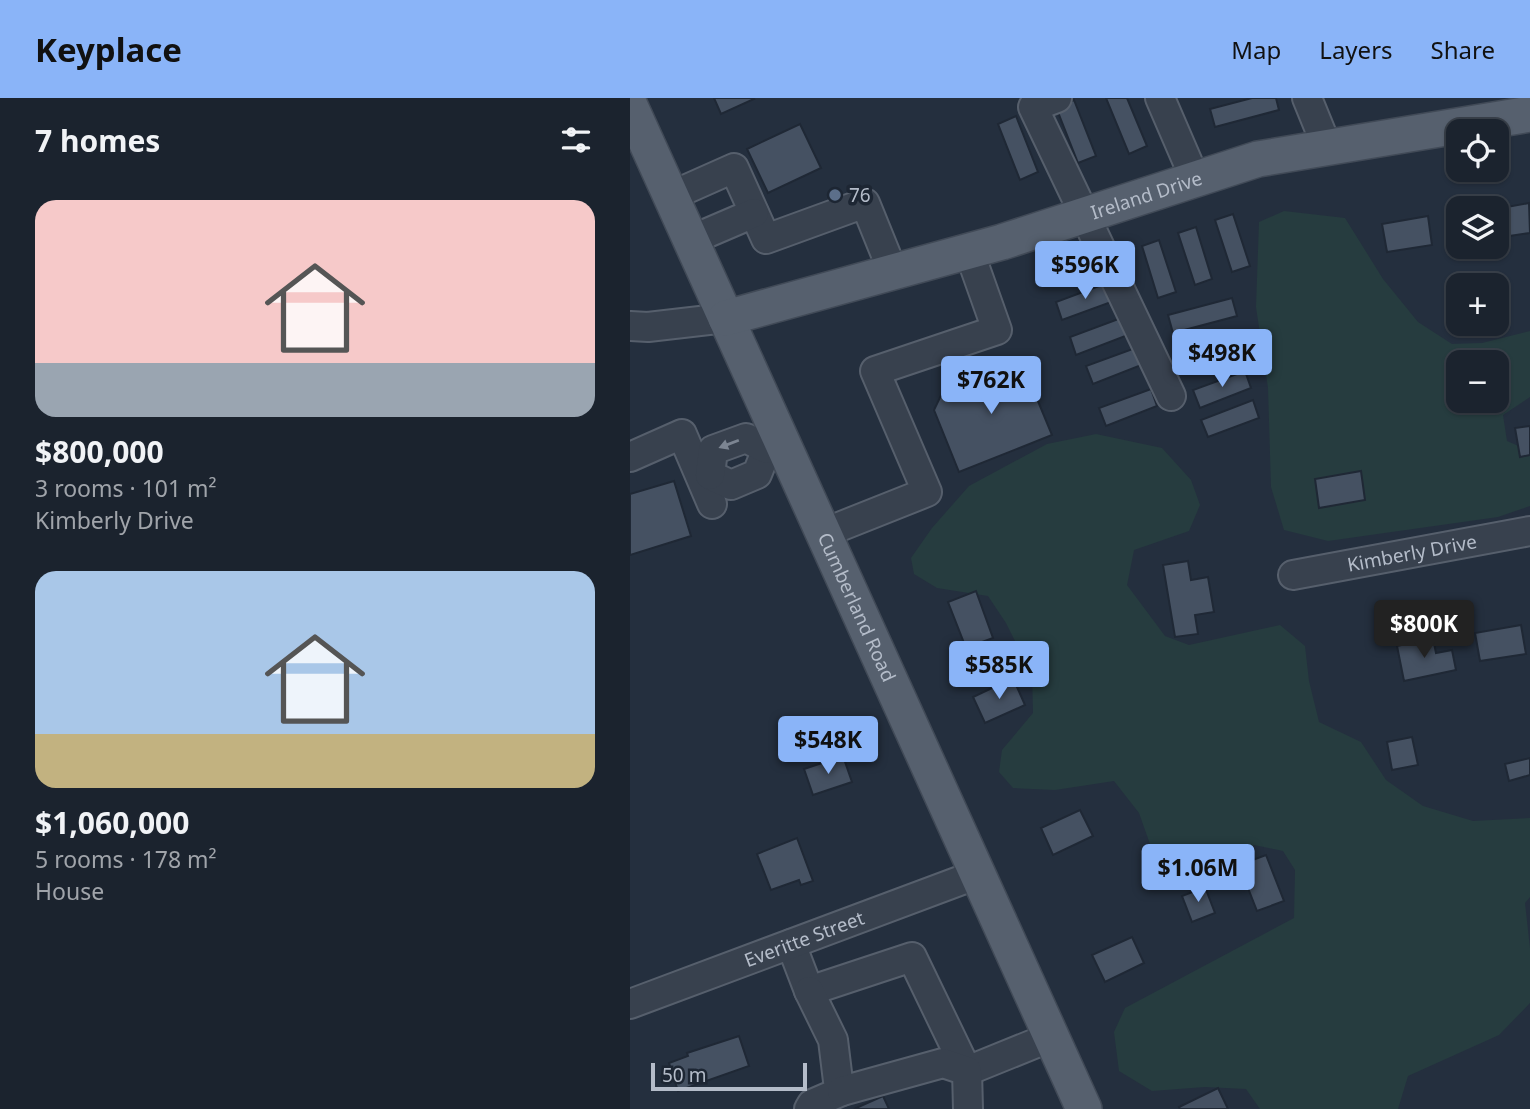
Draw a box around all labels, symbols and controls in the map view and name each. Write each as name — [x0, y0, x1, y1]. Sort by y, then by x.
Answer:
text: Keyplace — [35, 27, 182, 72]
text: Map — [1231, 33, 1281, 66]
text: Layers — [1319, 33, 1393, 66]
text: Share — [1431, 33, 1495, 66]
map controls — [1446, 119, 1509, 413]
button: locate — [1446, 119, 1509, 182]
text: 7 homes — [35, 120, 160, 161]
icon: filters — [557, 121, 595, 159]
street label: Ireland Drive — [1087, 165, 1205, 225]
place label: 76 — [849, 182, 871, 208]
marker: 76 — [827, 187, 843, 203]
button: layers — [1446, 196, 1509, 259]
pin: $596K — [1036, 242, 1134, 301]
icon: home — [252, 245, 378, 371]
text: $596K — [1051, 248, 1119, 280]
button: + — [1446, 273, 1509, 336]
pin: $498K — [1173, 330, 1271, 389]
text: $498K — [1188, 336, 1256, 368]
button: − — [1446, 350, 1509, 413]
pin: $762K — [942, 356, 1040, 416]
text: $762K — [957, 363, 1025, 395]
text: $800,000 — [35, 431, 164, 472]
one-way arrow — [718, 439, 739, 450]
text: 3 rooms · 101 m² — [35, 472, 217, 504]
text: Kimberly Drive — [35, 504, 194, 536]
street label: Cumberland Road — [812, 528, 902, 686]
street label: Kimberly Drive — [1345, 528, 1479, 578]
pin: $800K — [1375, 601, 1473, 660]
text: $800K — [1390, 607, 1458, 639]
icon: home — [252, 616, 378, 742]
pin: $585K — [950, 642, 1048, 701]
text: $585K — [965, 648, 1033, 680]
pin: $548K — [779, 716, 877, 776]
text: $548K — [794, 723, 862, 755]
text: $1,060,000 — [35, 802, 189, 843]
text: 5 rooms · 178 m² — [35, 843, 217, 875]
pin: $1.06M — [1141, 844, 1255, 904]
text: $1.06M — [1158, 851, 1238, 883]
text: House — [35, 875, 104, 907]
street label: Everitte Street — [741, 905, 868, 973]
scale bar — [651, 1060, 807, 1092]
text: 50 m — [662, 1062, 706, 1088]

